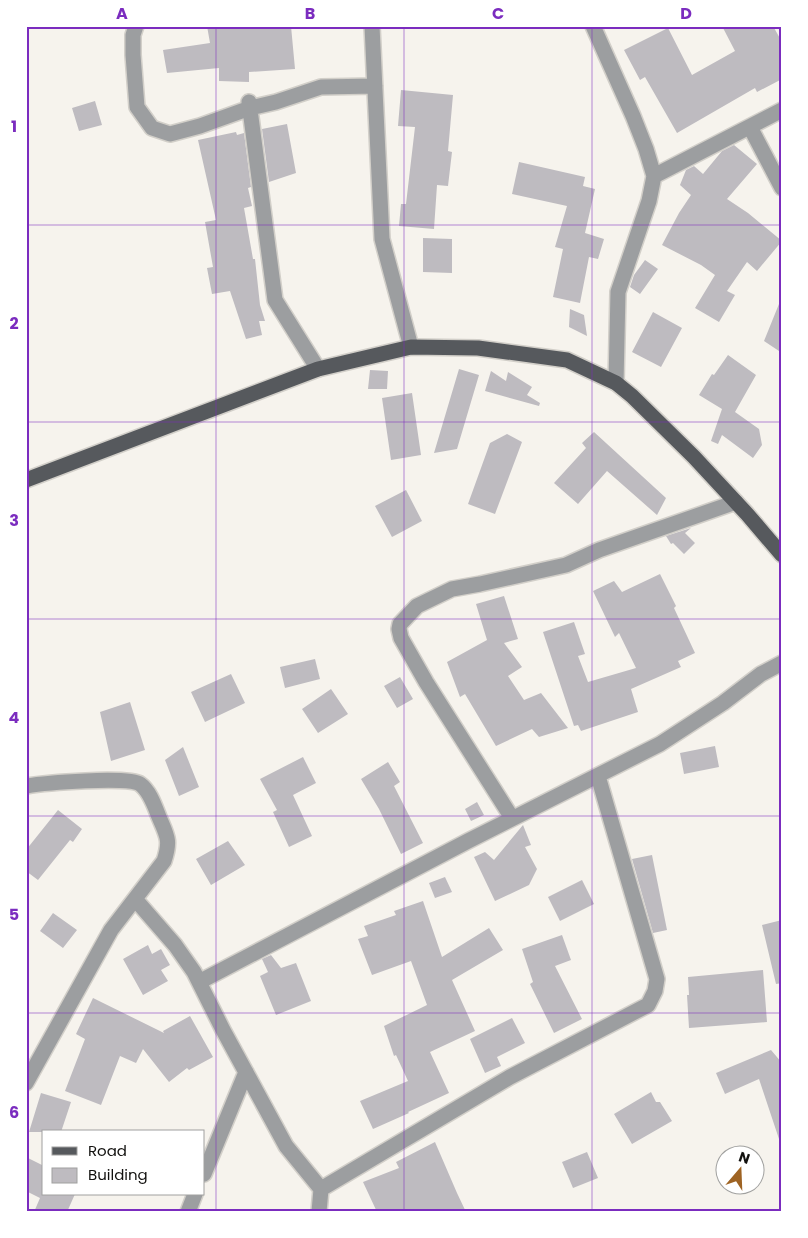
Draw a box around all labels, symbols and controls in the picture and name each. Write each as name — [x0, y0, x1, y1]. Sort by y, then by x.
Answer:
text: A — [116, 2, 128, 25]
text: B — [305, 2, 315, 25]
text: C — [492, 2, 504, 25]
text: D — [680, 2, 692, 25]
text: 1 — [11, 115, 17, 138]
text: 2 — [9, 312, 19, 335]
text: 3 — [9, 509, 19, 532]
text: 4 — [9, 706, 20, 729]
text: 5 — [9, 903, 19, 926]
text: 6 — [9, 1101, 19, 1124]
legend — [42, 1130, 205, 1196]
text: Road — [88, 1140, 127, 1161]
north arrow — [716, 1146, 766, 1196]
text: N — [736, 1147, 752, 1169]
text: Building — [88, 1164, 148, 1185]

